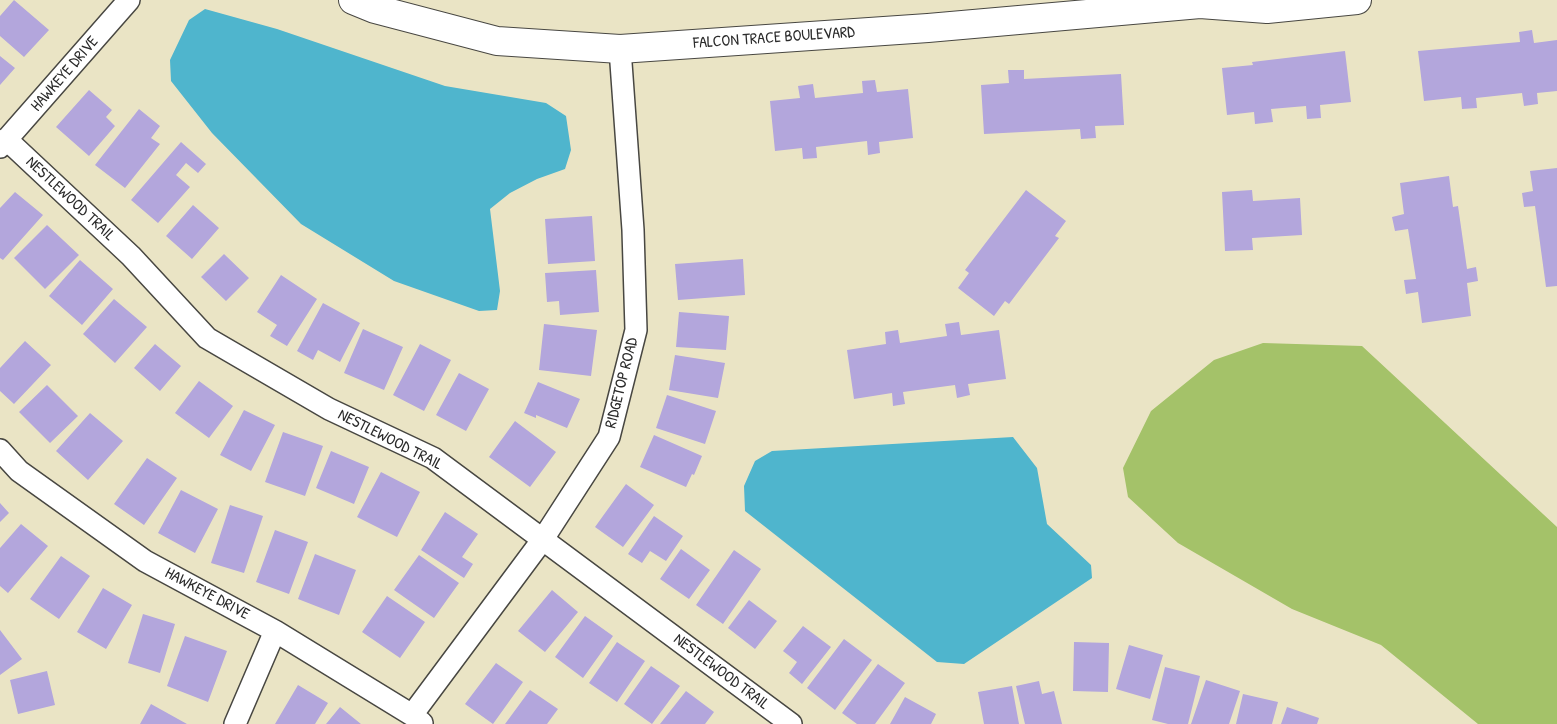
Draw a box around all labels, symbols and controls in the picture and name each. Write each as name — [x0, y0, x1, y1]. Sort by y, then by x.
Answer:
street label: FALCON TRACE BOULEVARD — [692, 23, 856, 53]
street label: HAWKEYE DRIVE — [27, 33, 103, 115]
street label: NESTLEWOOD TRAIL — [22, 153, 118, 245]
street label: RIDGETOP ROAD — [601, 336, 643, 430]
street label: NESTLEWOOD TRAIL — [335, 405, 445, 475]
street label: HAWKEYE DRIVE — [161, 564, 253, 624]
street label: NESTLEWOOD TRAIL — [669, 630, 773, 714]

